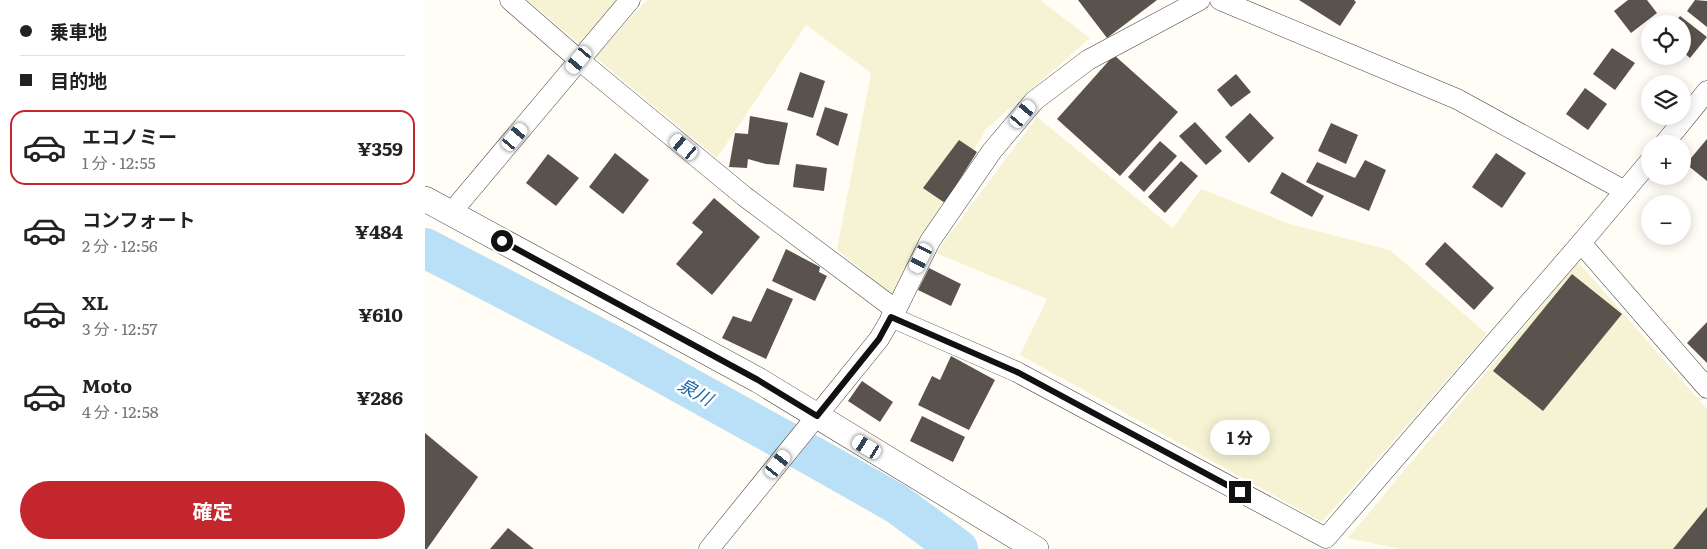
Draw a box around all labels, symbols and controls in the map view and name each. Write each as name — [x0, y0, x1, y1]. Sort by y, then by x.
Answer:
map controls — [1641, 15, 1691, 245]
button: locate — [1641, 15, 1691, 65]
text: 乗車地 — [50, 17, 107, 45]
car — [563, 44, 594, 76]
text: 目的地 — [50, 66, 107, 94]
button: layers — [1641, 75, 1691, 125]
car — [1007, 98, 1038, 130]
car — [499, 121, 530, 153]
text: エコノミー — [82, 122, 177, 150]
icon: car — [22, 125, 67, 170]
car — [667, 132, 700, 162]
text: ¥359 — [357, 134, 403, 162]
button: + — [1641, 135, 1691, 185]
text: 1 分 · 12:55 — [82, 150, 156, 174]
button: − — [1641, 195, 1691, 245]
text: コンフォート — [82, 205, 195, 233]
icon: car — [22, 208, 67, 253]
text: ¥484 — [355, 217, 403, 245]
route start — [491, 230, 513, 252]
text: 2 分 · 12:56 — [82, 233, 158, 257]
car — [907, 241, 934, 275]
text: XL — [82, 288, 109, 316]
icon: car — [22, 291, 67, 336]
text: ¥610 — [358, 300, 403, 328]
text: 3 分 · 12:57 — [82, 316, 158, 340]
water label: 泉川 — [674, 370, 720, 413]
text: Moto — [82, 371, 132, 399]
icon: car — [22, 374, 67, 419]
text: ¥286 — [356, 383, 403, 411]
text: 4 分 · 12:58 — [82, 399, 159, 423]
callout: 1 分 — [1210, 420, 1270, 454]
text: 1 分 — [1227, 425, 1253, 449]
car — [850, 433, 883, 461]
car — [762, 448, 793, 480]
button: 確定 — [20, 481, 405, 539]
route end — [1229, 481, 1251, 503]

